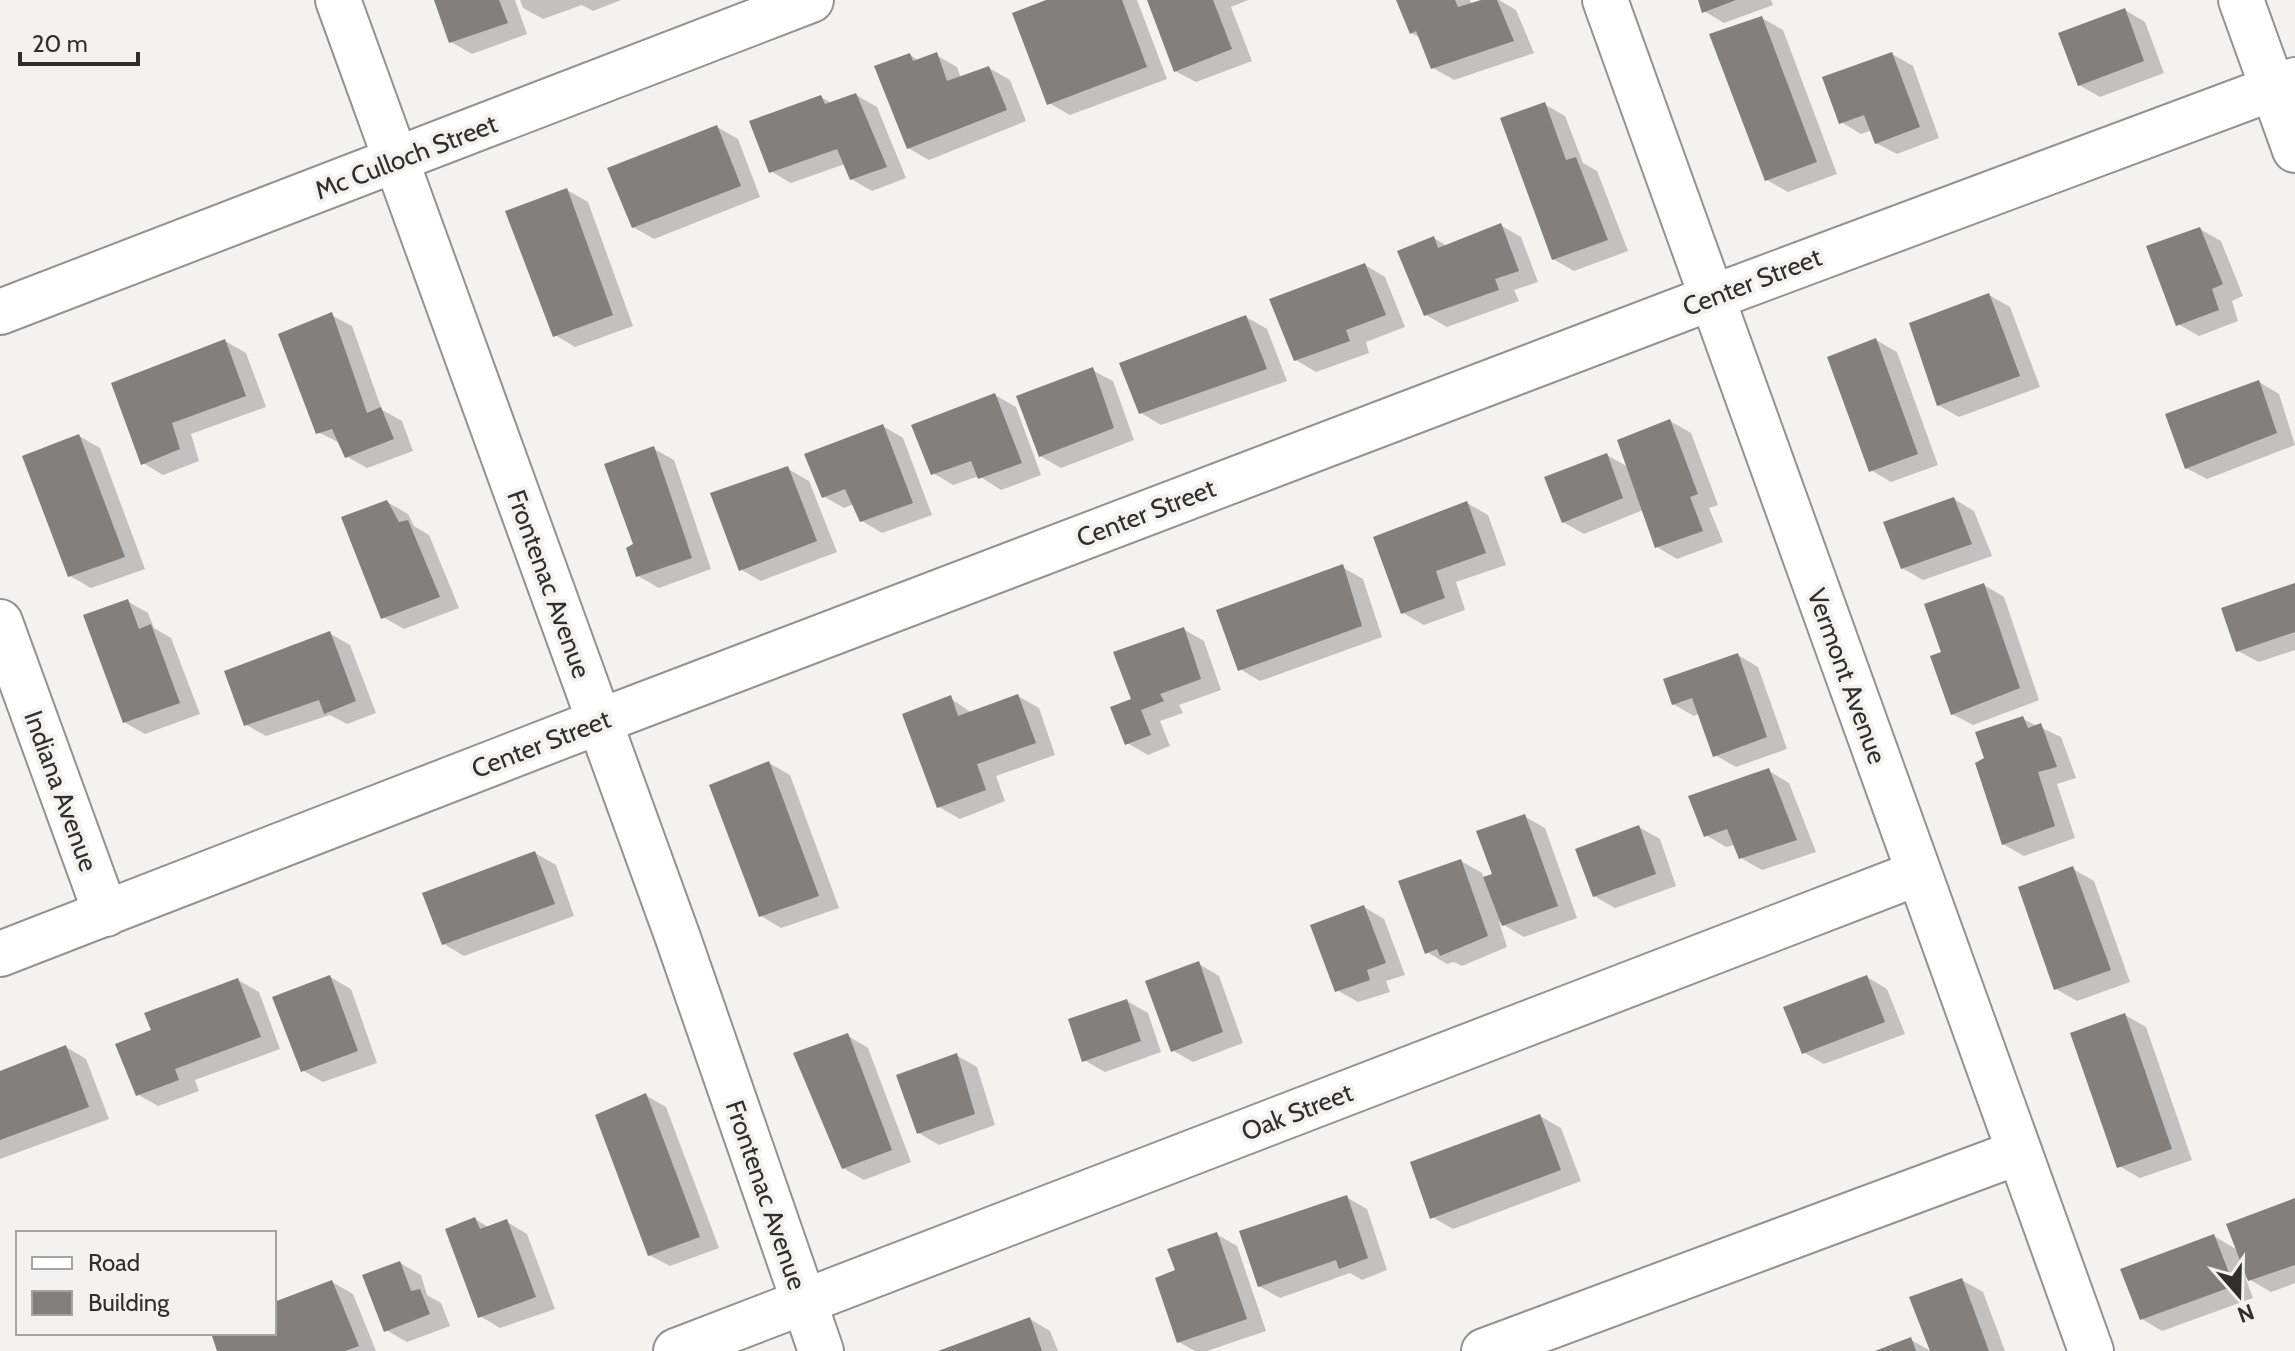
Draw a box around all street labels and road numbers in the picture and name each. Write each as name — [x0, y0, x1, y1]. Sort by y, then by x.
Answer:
street label: Mc Culloch Street — [310, 107, 502, 206]
street label: Center Street — [1678, 241, 1826, 323]
street label: Center Street — [1072, 472, 1220, 554]
street label: Frontenac Avenue — [500, 485, 598, 683]
street label: Vermont Avenue — [1800, 584, 1894, 768]
street label: Center Street — [467, 703, 615, 785]
street label: Indiana Avenue — [17, 706, 105, 876]
street label: Oak Street — [1237, 1076, 1357, 1148]
street label: Frontenac Avenue — [719, 1096, 813, 1294]

